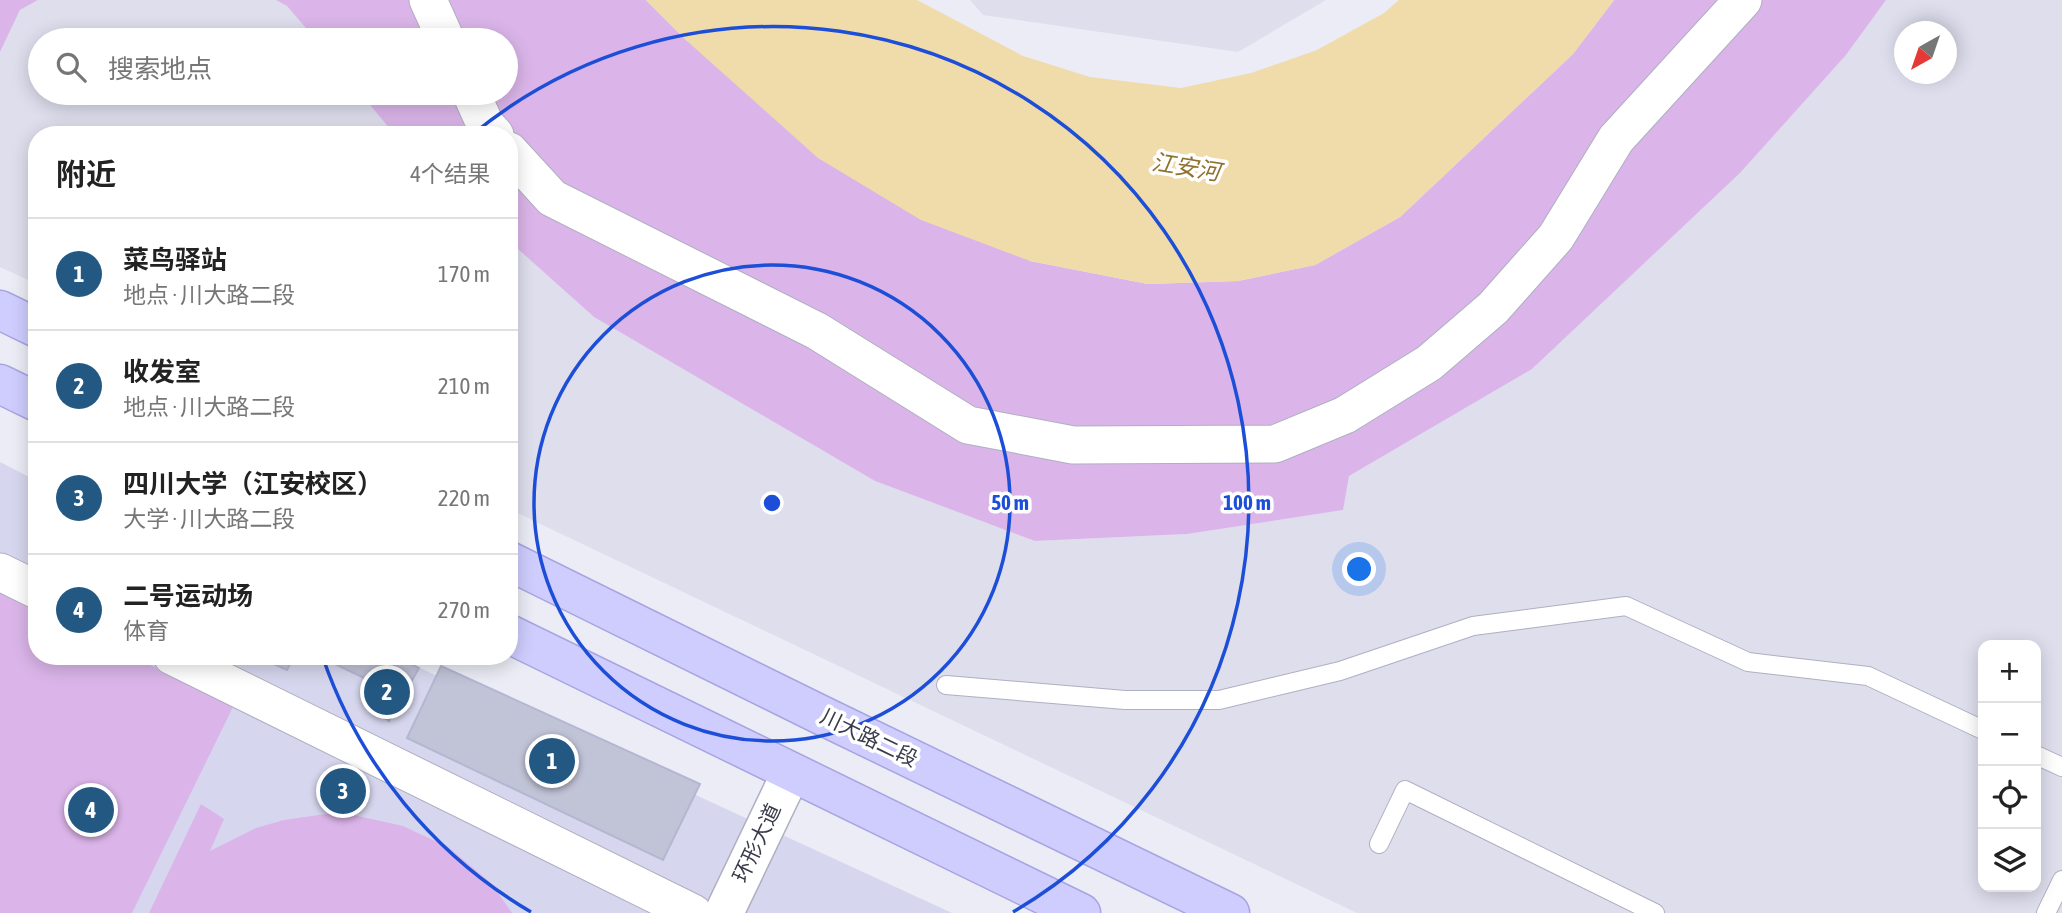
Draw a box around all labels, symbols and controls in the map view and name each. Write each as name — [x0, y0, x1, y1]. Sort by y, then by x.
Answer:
north arrow — [1894, 21, 1957, 84]
search box — [28, 28, 518, 105]
icon: search — [52, 48, 90, 86]
text: 搜索地点 — [108, 54, 212, 84]
water label: 江安河 — [1150, 149, 1226, 186]
text: 附近 — [56, 157, 116, 191]
text: 4个结果 — [410, 161, 490, 187]
text: 菜鸟驿站 — [123, 245, 227, 275]
text: 1 — [74, 261, 84, 287]
text: 170 m — [438, 261, 490, 287]
text: 地点 · 川大路二段 — [123, 282, 295, 308]
text: 收发室 — [123, 357, 201, 387]
text: 2 — [74, 373, 84, 399]
text: 210 m — [438, 373, 490, 399]
text: 地点 · 川大路二段 — [123, 394, 295, 420]
text: 四川大学（江安校区） — [123, 469, 383, 499]
text: 3 — [74, 485, 84, 511]
text: 220 m — [438, 485, 490, 511]
text: 50 m — [991, 490, 1029, 514]
text: 100 m — [1223, 490, 1271, 514]
centre of rings — [760, 491, 784, 515]
text: 大学 · 川大路二段 — [123, 506, 295, 532]
your location — [1342, 552, 1376, 586]
text: 二号运动场 — [123, 581, 253, 611]
text: 4 — [74, 597, 84, 623]
text: 270 m — [438, 597, 490, 623]
text: 体育 — [123, 618, 169, 644]
map controls — [1978, 640, 2041, 892]
button: + — [1978, 640, 2041, 703]
pin: 2 — [364, 666, 410, 718]
street label: 川大路二段 — [817, 703, 922, 771]
button: − — [1978, 703, 2041, 766]
pin: 1 — [529, 735, 575, 787]
pin: 3 — [320, 765, 366, 817]
button: locate — [1978, 766, 2041, 829]
pin: 4 — [68, 784, 114, 836]
street label: 环形大道 — [727, 799, 785, 886]
button: layers — [1978, 829, 2041, 892]

